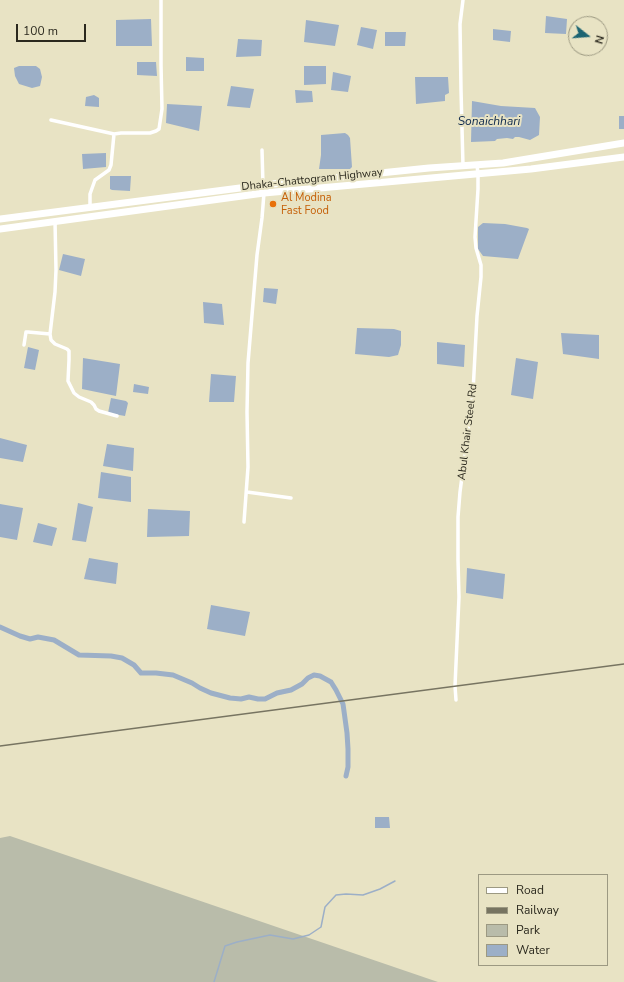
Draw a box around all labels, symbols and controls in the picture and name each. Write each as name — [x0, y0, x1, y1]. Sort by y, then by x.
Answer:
scale bar — [18, 16, 88, 42]
north arrow — [568, 16, 608, 56]
text: 100 m — [23, 23, 58, 39]
text: N — [591, 33, 607, 45]
water label: Sonaichhari — [458, 115, 520, 129]
street label: Dhaka-Chattogram Highway — [241, 166, 383, 194]
place label: Al Modina Fast Food — [281, 191, 332, 217]
marker: Al Modina Fast Food — [268, 199, 278, 209]
street label: Abul Khair Steel Rd — [456, 383, 480, 481]
legend — [478, 874, 608, 966]
text: Road — [516, 882, 544, 898]
text: Railway — [516, 902, 559, 918]
text: Park — [516, 922, 540, 938]
text: Water — [516, 942, 550, 958]

